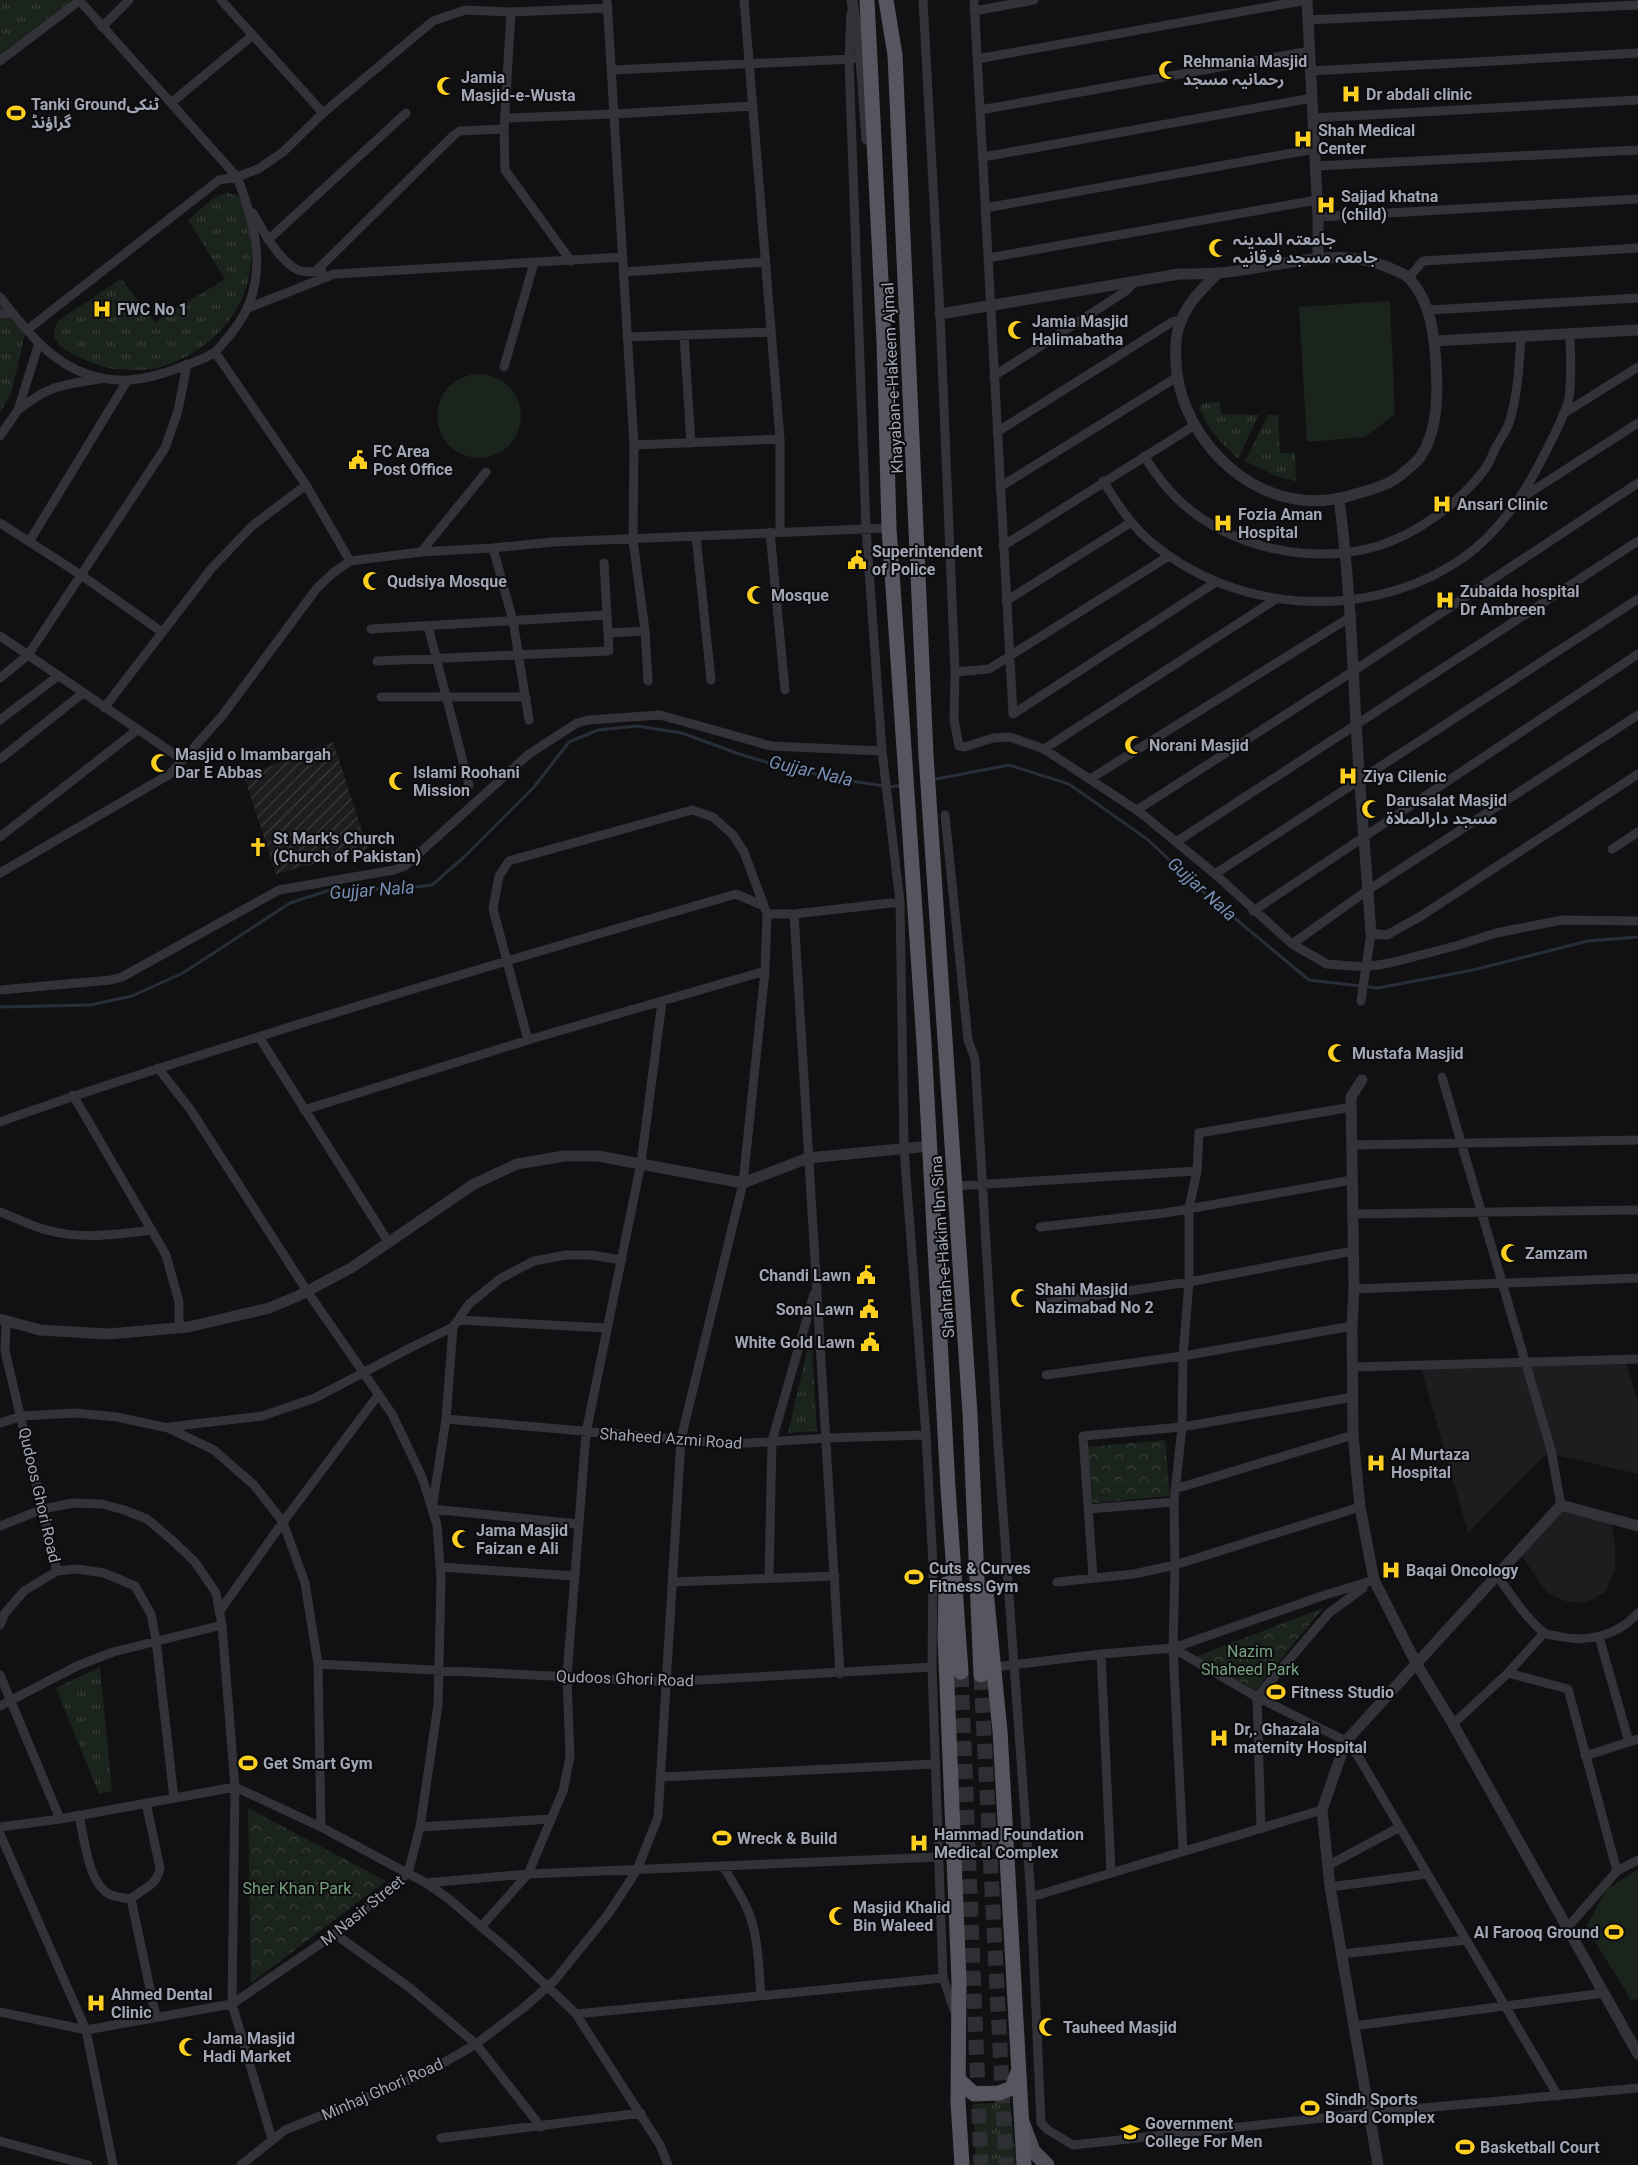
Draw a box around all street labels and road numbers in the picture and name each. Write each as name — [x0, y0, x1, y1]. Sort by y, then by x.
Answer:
street label: Khayaban-e-Hakeem Ajmal — [878, 282, 907, 474]
street label: Shahrah-e-Hakim Ibn Sina — [927, 1155, 958, 1339]
street label: Shaheed Azmi Road — [599, 1424, 743, 1453]
street label: Qudoos Ghori Road — [15, 1426, 64, 1565]
street label: Qudoos Ghori Road — [556, 1667, 694, 1690]
street label: M Nasir Street — [317, 1871, 408, 1950]
street label: Minhaj Ghori Road — [319, 2054, 446, 2125]

